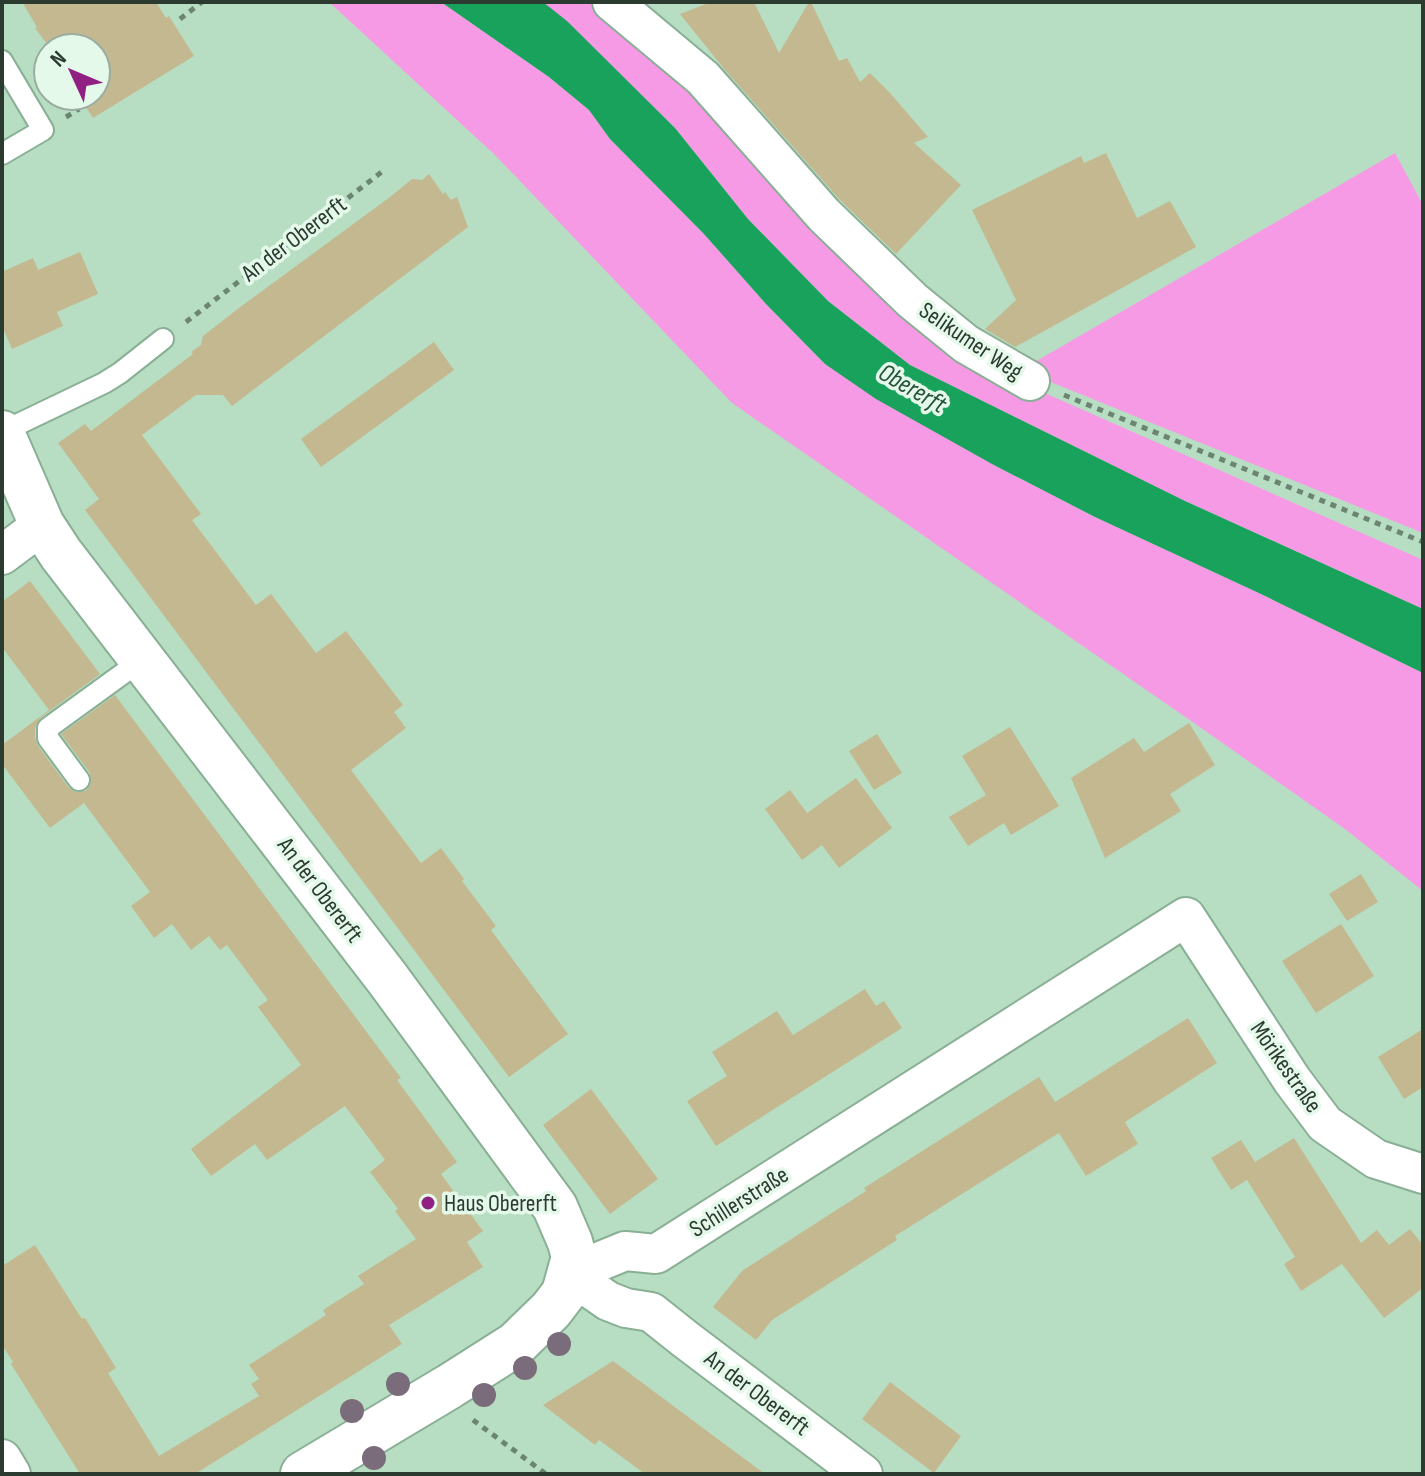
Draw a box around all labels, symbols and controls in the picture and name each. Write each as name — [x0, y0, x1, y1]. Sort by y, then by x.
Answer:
north arrow — [32, 32, 112, 112]
text: N — [45, 46, 72, 73]
street label: An der Obererft — [235, 190, 352, 289]
street label: Selikumer Weg — [914, 296, 1028, 386]
water label: Obererft — [873, 357, 952, 421]
street label: An der Obererft — [270, 831, 369, 948]
street label: Mörikestraße — [1244, 1016, 1328, 1118]
street label: Schillerstraße — [684, 1160, 794, 1244]
place label: Haus Obererft — [444, 1189, 557, 1218]
marker: Haus Obererft — [419, 1194, 437, 1212]
street label: An der Obererft — [698, 1343, 815, 1442]

